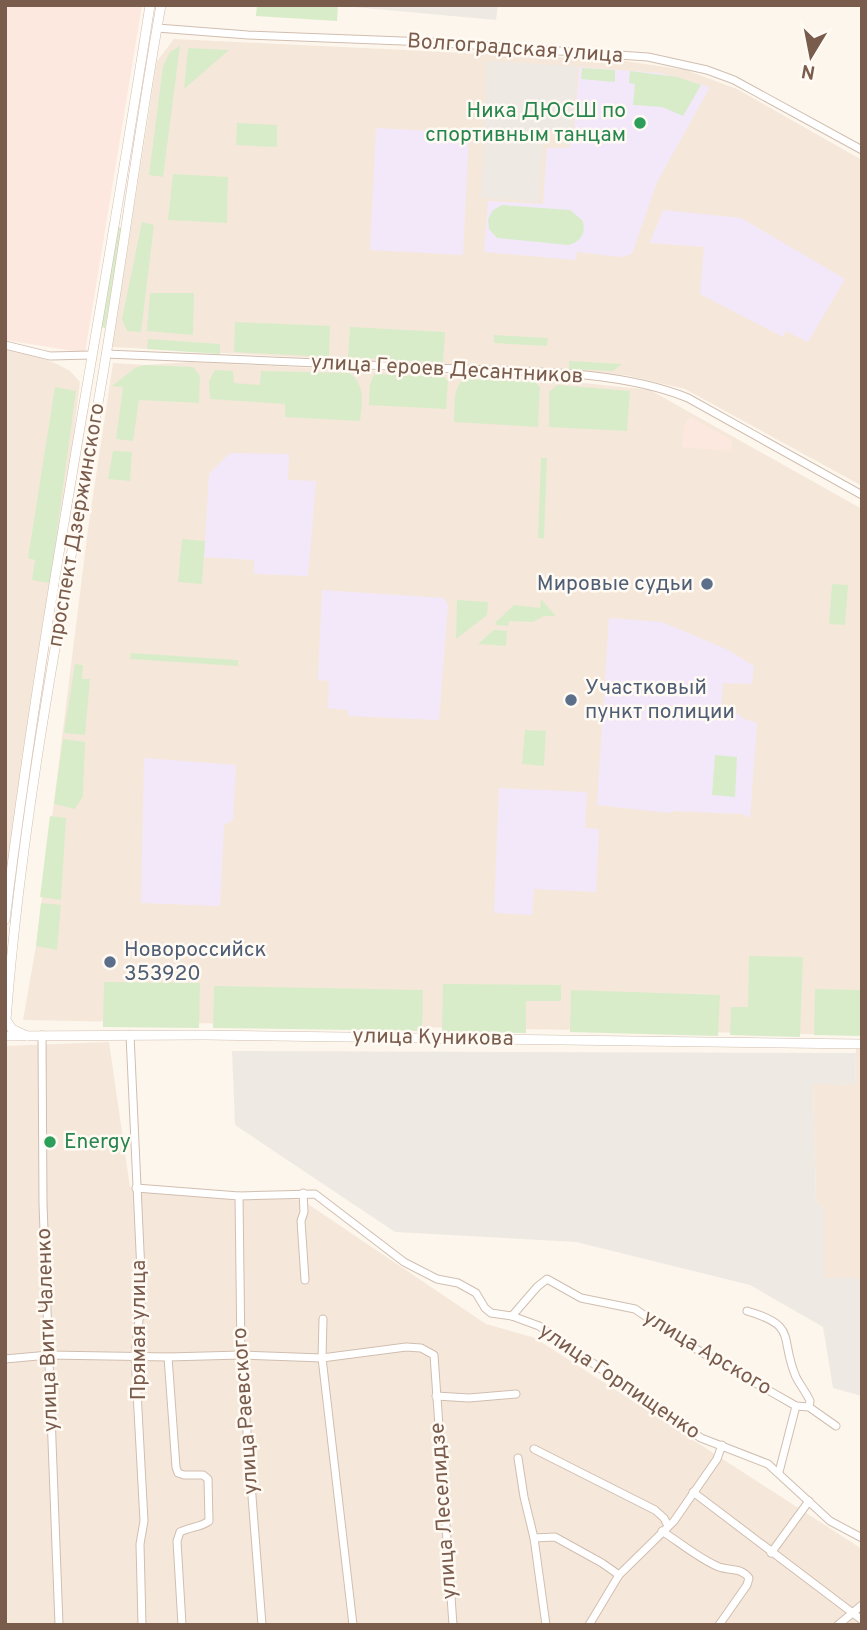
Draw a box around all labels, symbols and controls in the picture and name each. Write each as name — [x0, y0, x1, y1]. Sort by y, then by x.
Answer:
north arrow — [776, 21, 846, 91]
street label: Волгоградская улица — [406, 28, 624, 70]
text: N — [800, 58, 817, 84]
place label: Ника ДЮСШ по спортивным танцам — [425, 98, 626, 149]
marker: Ника ДЮСШ по спортивным танцам — [632, 115, 648, 131]
street label: улица Героев Десантников — [310, 349, 584, 391]
street label: проспект Дзержинского — [42, 401, 112, 649]
place label: Мировые судьи — [537, 571, 693, 598]
marker: Мировые судьи — [699, 576, 715, 592]
place label: Участковый пункт полиции — [585, 675, 735, 726]
marker: Участковый пункт полиции — [563, 692, 579, 708]
place label: Новороссийск 353920 — [124, 937, 267, 988]
marker: Новороссийск 353920 — [102, 954, 118, 970]
street label: улица Куникова — [352, 1023, 514, 1053]
place label: Energy — [64, 1129, 131, 1156]
marker: Energy — [42, 1134, 58, 1150]
street label: улица Вити Чаленко — [31, 1228, 65, 1432]
street label: Прямая улица — [126, 1260, 153, 1400]
street label: улица Арского — [638, 1304, 776, 1402]
street label: улица Горпищенко — [533, 1318, 705, 1446]
street label: улица Раевского — [227, 1327, 265, 1495]
street label: улица Леселидзе — [424, 1422, 464, 1600]

